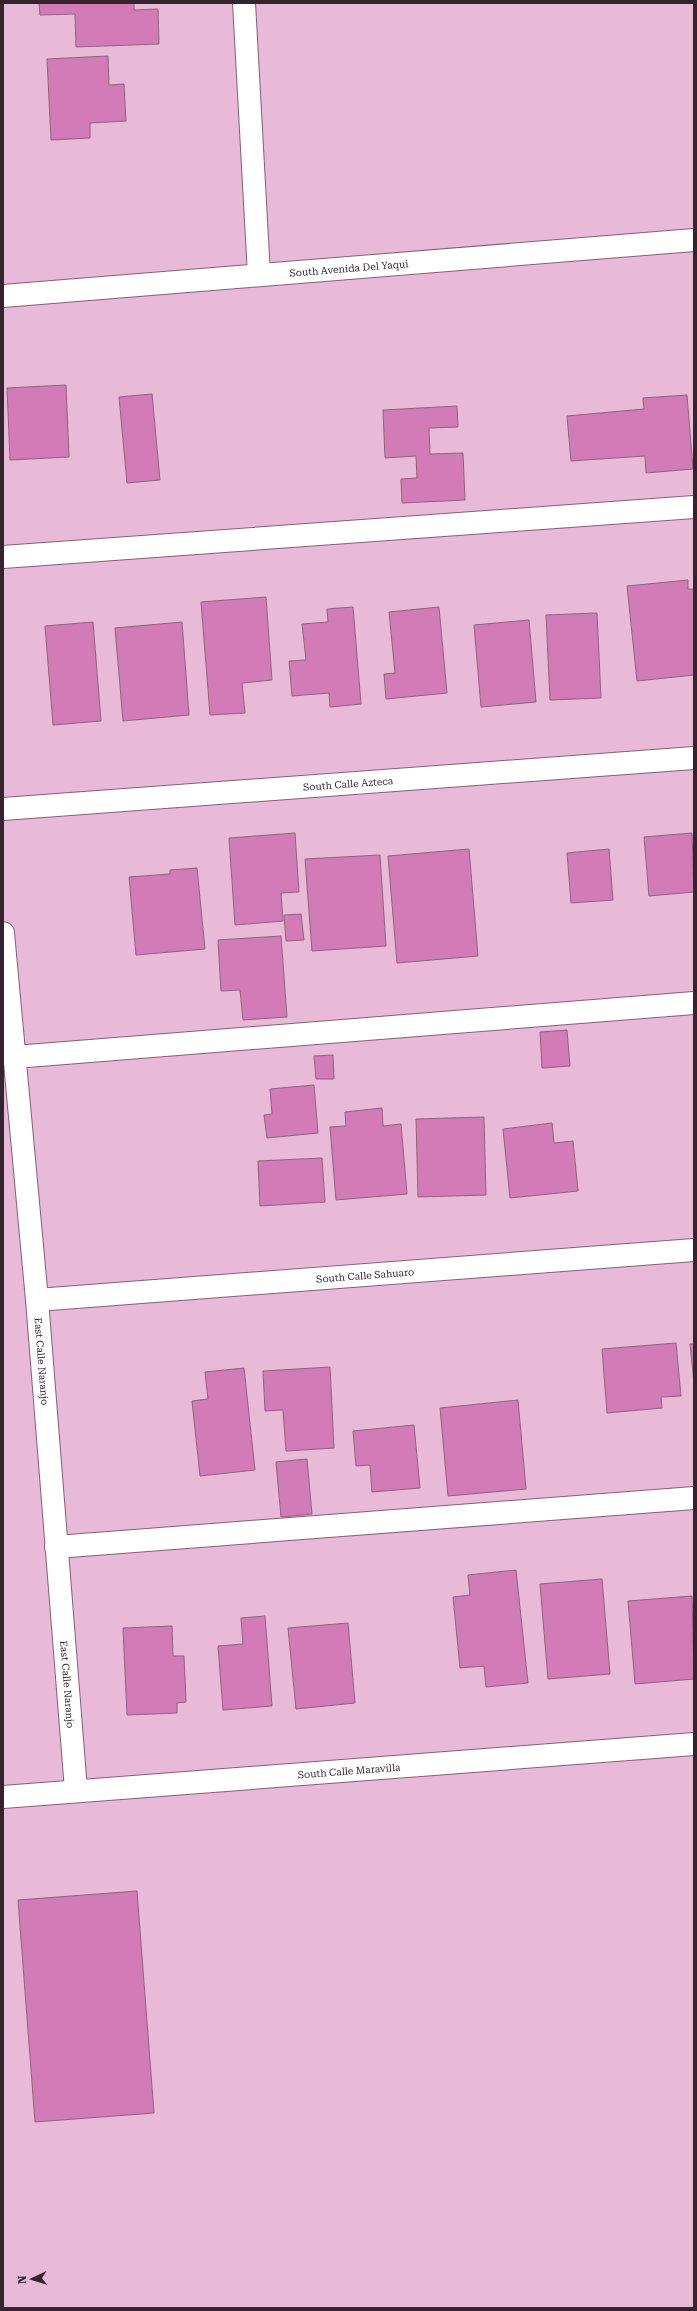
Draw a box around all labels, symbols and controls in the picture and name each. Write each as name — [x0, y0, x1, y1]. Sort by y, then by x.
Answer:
street label: South Avenida Del Yaqui — [289, 258, 409, 279]
street label: South Calle Azteca — [303, 775, 394, 793]
street label: South Calle Sahuaro — [316, 1266, 414, 1285]
street label: East Calle Naranjo — [32, 1317, 50, 1406]
street label: East Calle Naranjo — [58, 1640, 76, 1729]
street label: South Calle Maravilla — [297, 1761, 401, 1780]
north arrow — [12, 2259, 52, 2299]
text: N — [16, 2274, 29, 2284]

